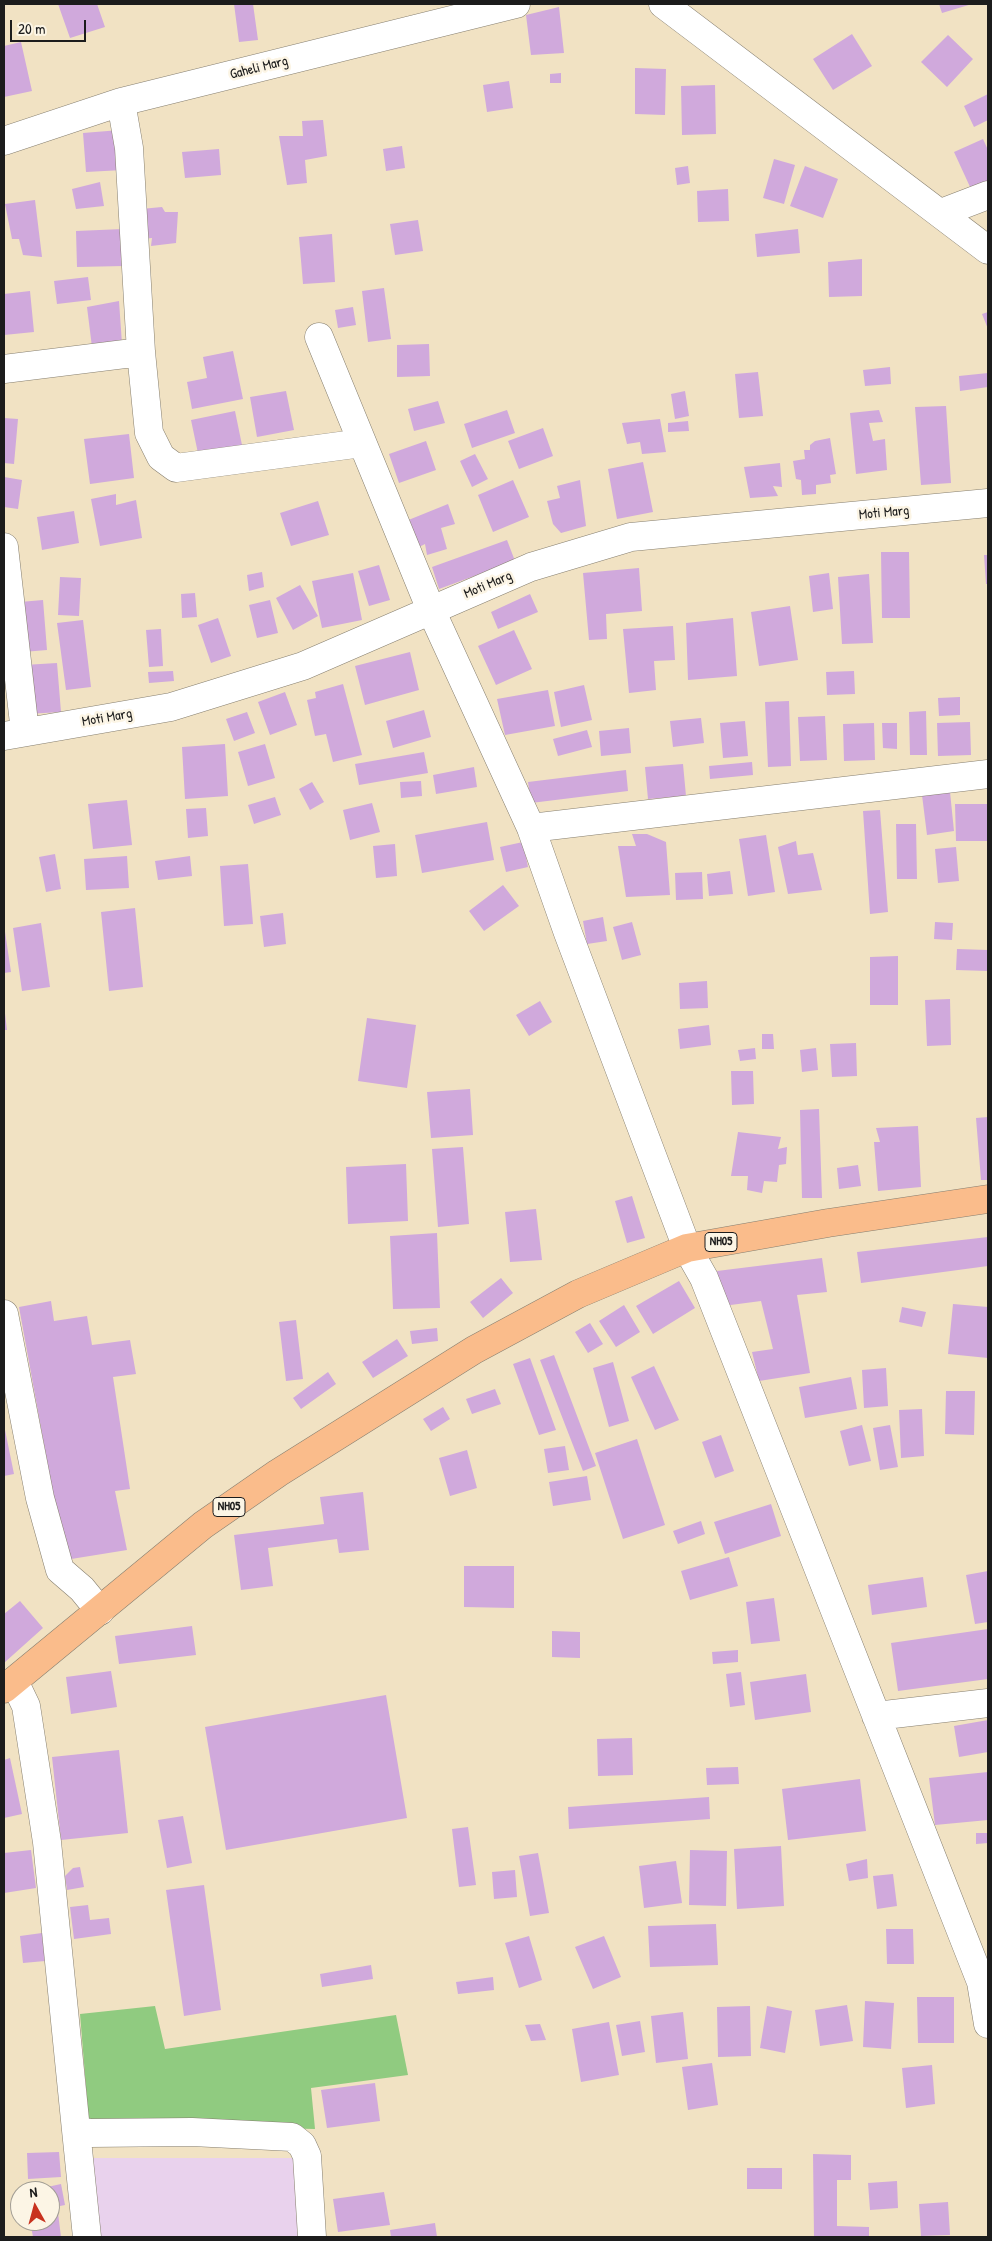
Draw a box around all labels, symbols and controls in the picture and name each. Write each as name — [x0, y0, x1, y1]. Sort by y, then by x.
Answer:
scale bar — [12, 10, 89, 42]
text: 20 m — [18, 18, 45, 39]
street label: Gaheli Marg — [228, 53, 290, 83]
street label: Moti Marg — [858, 502, 910, 524]
street label: Moti Marg — [461, 567, 515, 603]
street label: Moti Marg — [81, 705, 133, 731]
road number: NH05 — [705, 1232, 737, 1252]
road number: NH05 — [213, 1498, 245, 1516]
north arrow — [10, 2181, 60, 2231]
text: N — [28, 2182, 38, 2201]

